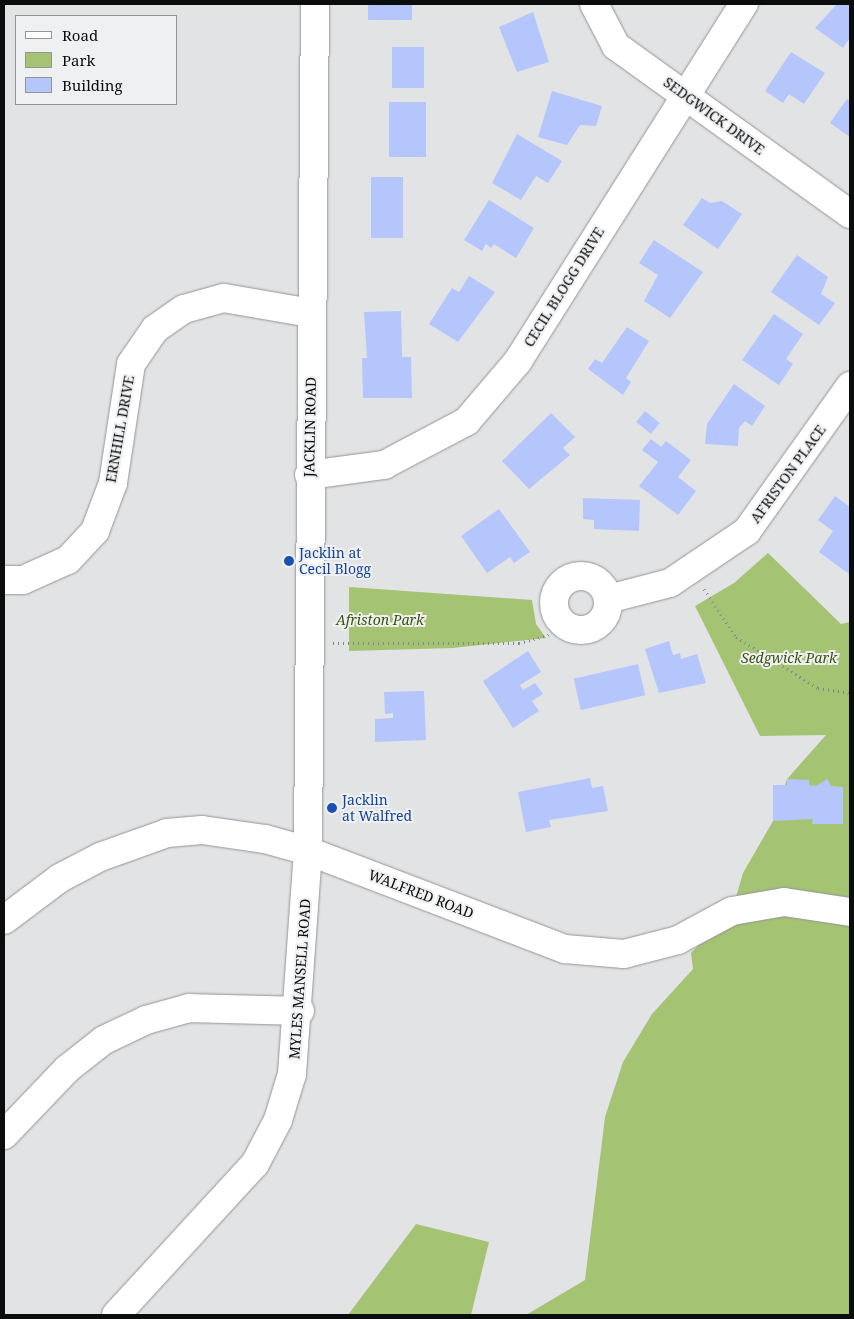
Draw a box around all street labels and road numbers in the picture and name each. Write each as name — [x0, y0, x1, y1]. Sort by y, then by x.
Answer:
street label: SEDGWICK DRIVE — [660, 74, 768, 158]
street label: CECIL BLOGG DRIVE — [520, 224, 608, 350]
street label: ERNHILL DRIVE — [102, 374, 138, 484]
street label: JACKLIN ROAD — [301, 377, 319, 477]
street label: AFRISTON PLACE — [747, 422, 829, 526]
street label: WALFRED ROAD — [366, 866, 476, 922]
street label: MYLES MANSELL ROAD — [286, 898, 314, 1060]

